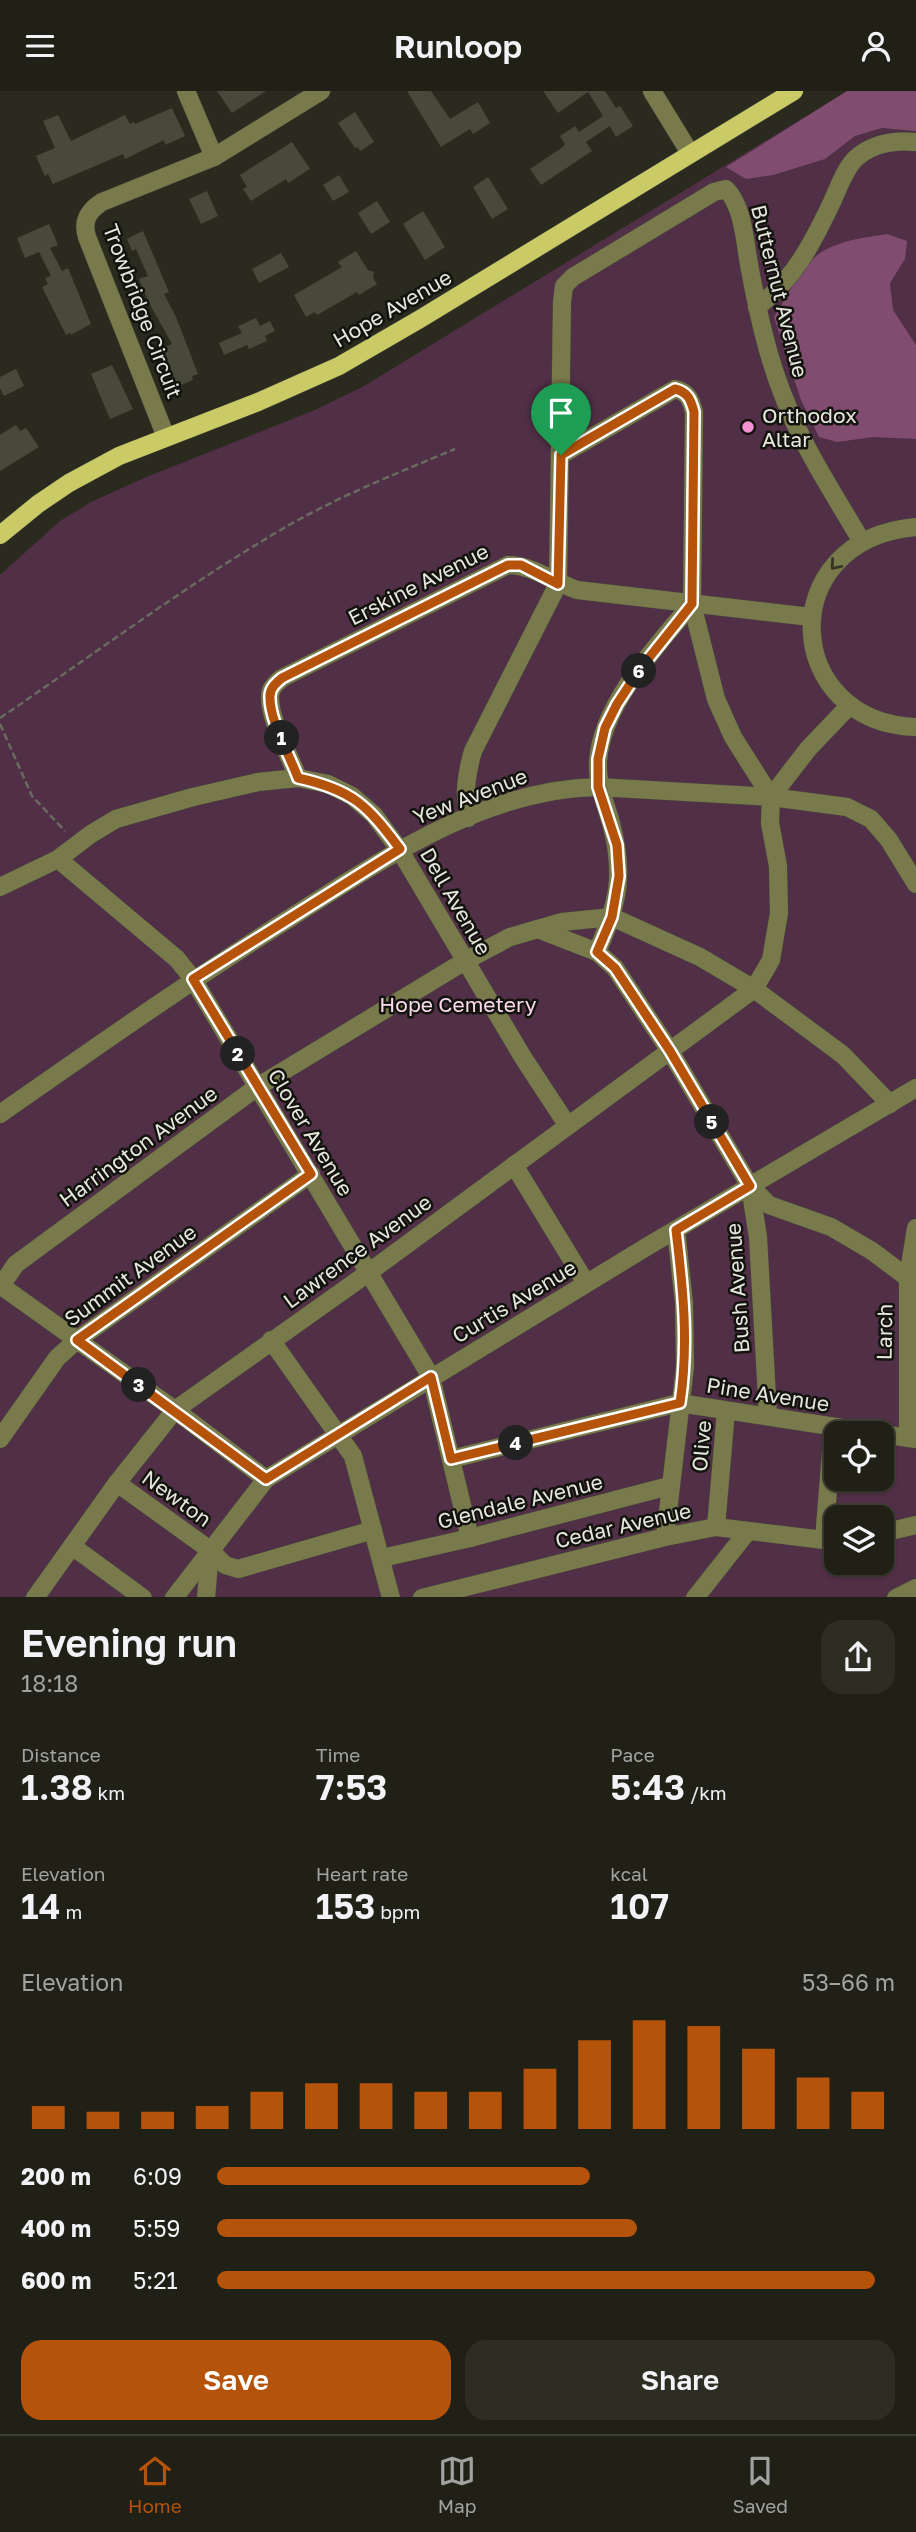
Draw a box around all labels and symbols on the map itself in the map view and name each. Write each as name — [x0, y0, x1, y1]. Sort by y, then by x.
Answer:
street label: Butternut Avenue — [746, 202, 814, 380]
street label: Trowbridge Circuit — [98, 220, 188, 402]
street label: Hope Avenue — [328, 263, 456, 353]
pin — [531, 383, 591, 455]
place label: Orthodox Altar — [762, 402, 857, 452]
marker: Orthodox Altar — [740, 419, 756, 435]
street label: Erskine Avenue — [343, 537, 493, 631]
one-way arrow — [831, 557, 843, 570]
pin: 6 — [622, 653, 656, 689]
pin: 1 — [264, 721, 300, 755]
street label: Yew Avenue — [409, 762, 531, 830]
street label: Dell Avenue — [415, 843, 497, 959]
park label: Hope Cemetery — [379, 991, 537, 1017]
pin: 2 — [220, 1037, 256, 1072]
street label: Clover Avenue — [263, 1064, 359, 1200]
street label: Harrington Avenue — [54, 1080, 222, 1212]
pin: 5 — [694, 1105, 730, 1139]
street label: Lawrence Avenue — [278, 1188, 436, 1314]
street label: Summit Avenue — [59, 1218, 201, 1332]
street label: Bush Avenue — [719, 1222, 755, 1354]
street label: Curtis Avenue — [447, 1254, 581, 1348]
street label: Larch — [871, 1304, 897, 1360]
pin: 3 — [122, 1367, 156, 1403]
street label: Pine Avenue — [705, 1371, 831, 1417]
street label: Olive — [686, 1419, 716, 1473]
pin: 4 — [498, 1425, 534, 1461]
street label: Newton — [137, 1464, 217, 1532]
street label: Glendale Avenue — [435, 1468, 605, 1534]
street label: Cedar Avenue — [552, 1497, 694, 1553]

